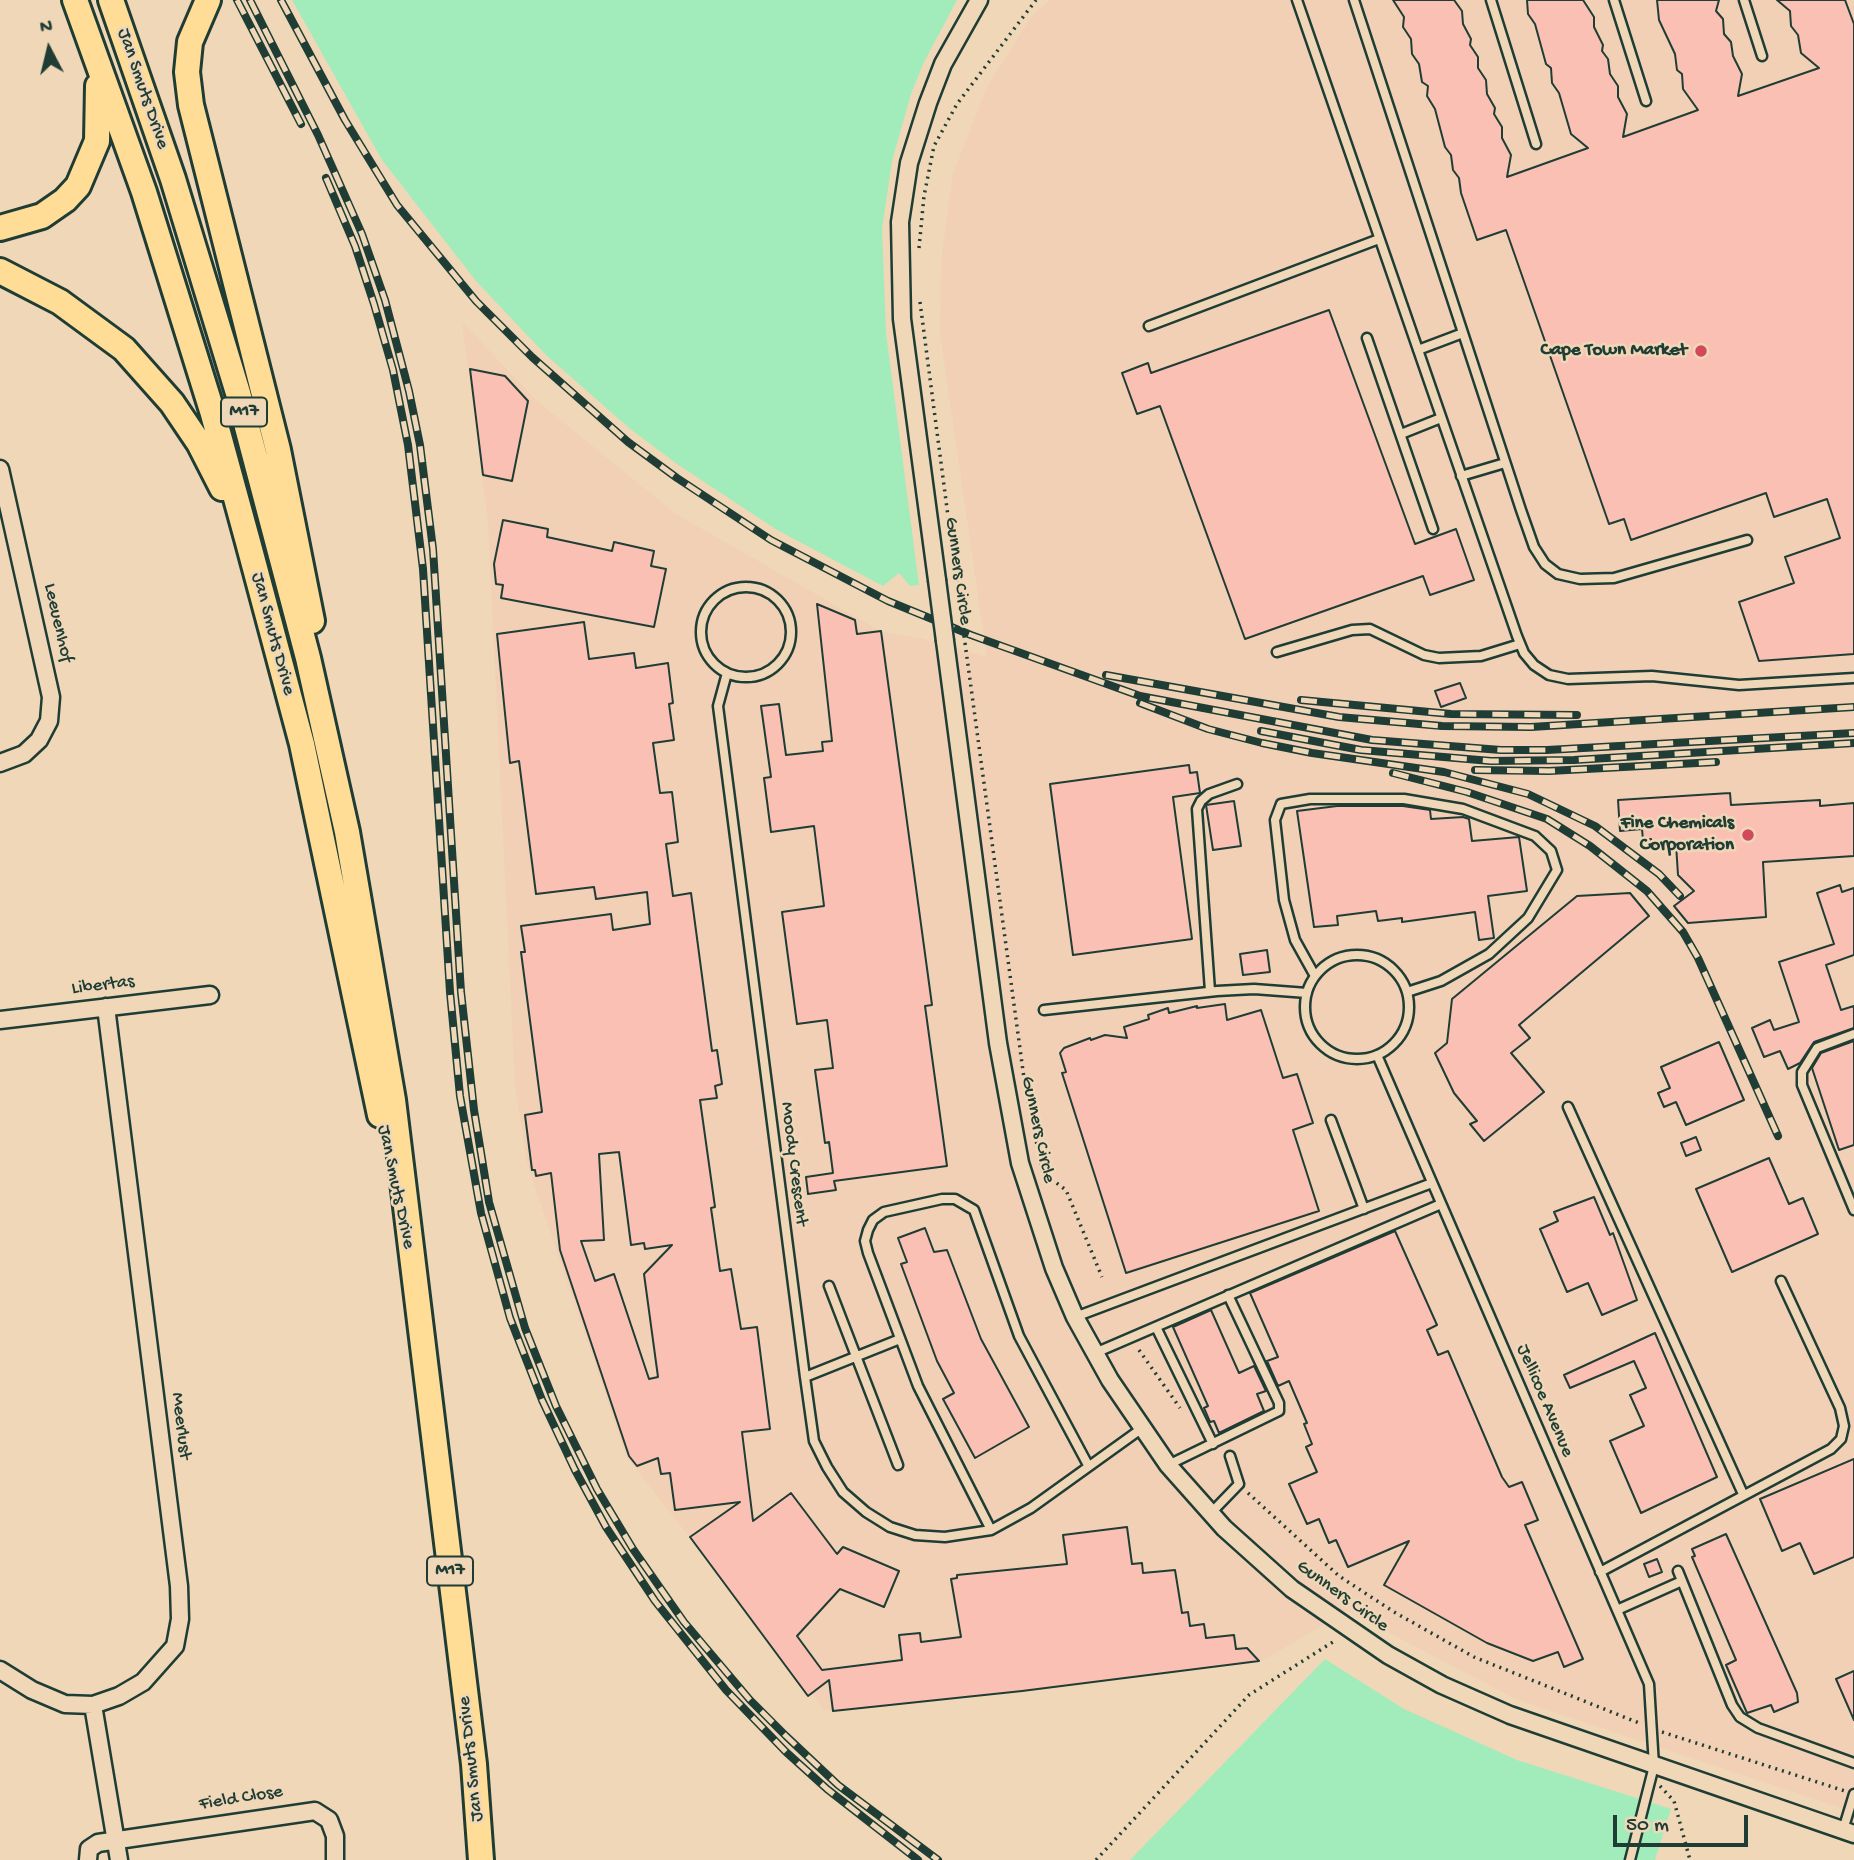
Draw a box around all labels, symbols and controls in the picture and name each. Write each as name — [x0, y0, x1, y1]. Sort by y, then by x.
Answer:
north arrow — [14, 14, 84, 84]
text: N — [39, 15, 54, 40]
street label: Jan Smuts Drive — [111, 26, 173, 152]
place label: Cape Town Market — [1541, 340, 1687, 362]
marker: Cape Town Market — [1693, 343, 1709, 359]
road number: M17 — [221, 398, 267, 426]
street label: Gunners Circle — [938, 516, 976, 626]
street label: Jan Smuts Drive — [245, 570, 299, 698]
street label: Leeuenhof — [37, 581, 77, 665]
place label: Fine Chemicals Corporation — [1621, 813, 1734, 857]
marker: Fine Chemicals Corporation — [1740, 827, 1756, 843]
street label: Libertas — [70, 971, 136, 1001]
street label: Gunners Circle — [1015, 1075, 1059, 1185]
street label: Moody Crescent — [774, 1101, 812, 1227]
street label: Jan Smuts Drive — [371, 1123, 419, 1251]
street label: Jellicoe Avenue — [1510, 1341, 1578, 1461]
street label: Meerlust — [165, 1391, 195, 1461]
road number: M17 — [427, 1556, 473, 1586]
street label: Gunners Circle — [1291, 1556, 1393, 1638]
street label: Jan Smuts Drive — [454, 1695, 490, 1823]
street label: Field Close — [197, 1781, 285, 1817]
scale bar — [1616, 1800, 1751, 1844]
text: 50 m — [1626, 1814, 1669, 1839]

